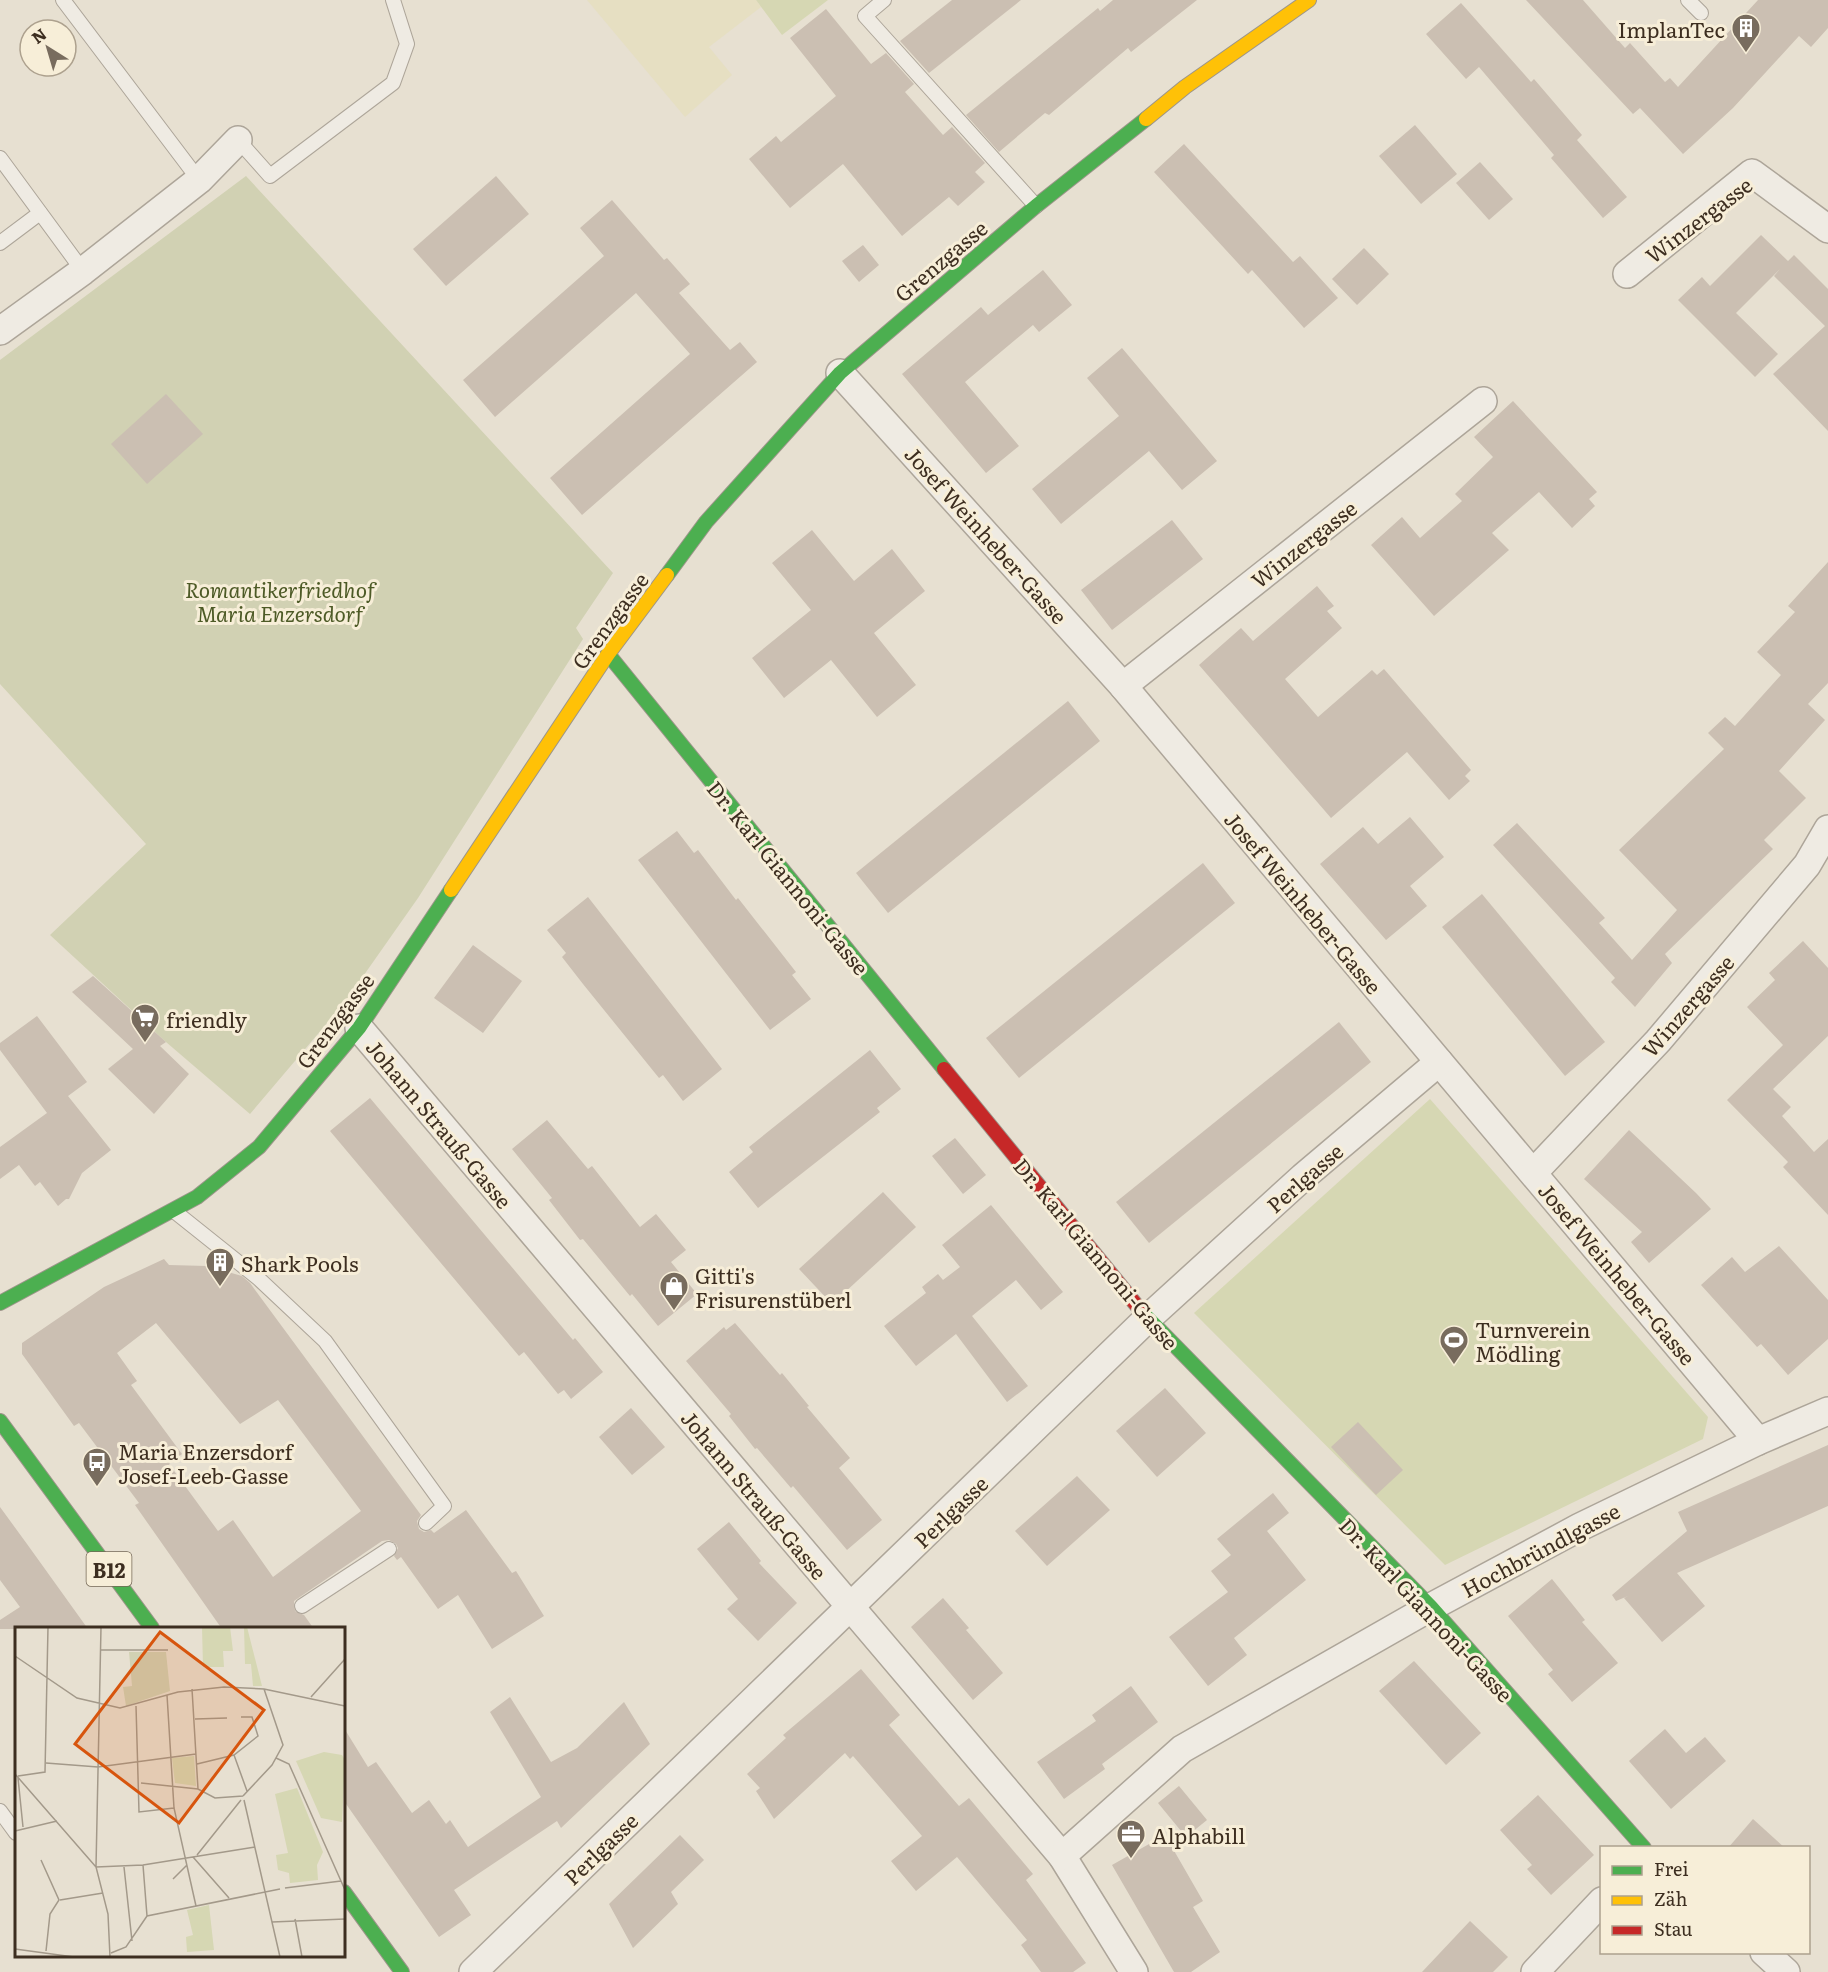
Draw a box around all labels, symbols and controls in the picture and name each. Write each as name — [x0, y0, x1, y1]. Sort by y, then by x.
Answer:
building icon: ImplanTec — [1730, 12, 1762, 54]
place label: ImplanTec — [1618, 13, 1725, 44]
north arrow — [18, 18, 78, 78]
text: N — [26, 22, 51, 49]
street label: Winzergasse — [1638, 168, 1758, 270]
street label: Grenzgasse — [887, 212, 993, 308]
street label: Josef Weinheber-Gasse — [899, 438, 1076, 630]
street label: Winzergasse — [1244, 492, 1363, 594]
street label: Grenzgasse — [563, 565, 655, 675]
park label: Romantikerfriedhof Maria Enzersdorf — [185, 573, 377, 628]
street label: Dr. Karl Giannoni-Gasse — [701, 773, 877, 981]
street label: Josef Weinheber-Gasse — [1218, 804, 1390, 1000]
street label: Winzergasse — [1634, 947, 1740, 1063]
street label: Grenzgasse — [288, 966, 380, 1074]
supermarket icon: friendly — [129, 1002, 161, 1044]
place label: friendly — [166, 1003, 248, 1034]
street label: Johann Strauß-Gasse — [360, 1032, 520, 1214]
street label: Perlgasse — [1259, 1135, 1349, 1219]
street label: Dr. Karl Giannoni-Gasse — [1007, 1150, 1187, 1356]
street label: Josef Weinheber-Gasse — [1532, 1175, 1704, 1371]
building icon: Shark Pools — [204, 1246, 236, 1288]
place label: Shark Pools — [241, 1247, 359, 1278]
place label: Gitti's Frisurenstüberl — [695, 1259, 852, 1314]
shop icon: Gitti's Frisurenstüberl — [658, 1270, 690, 1312]
place label: Turnverein Mödling — [1475, 1313, 1591, 1368]
sports icon: Turnverein Mödling — [1438, 1324, 1470, 1366]
street label: Johann Strauß-Gasse — [675, 1403, 835, 1585]
place label: Maria Enzersdorf Josef-Leeb-Gasse — [118, 1435, 294, 1490]
bus stop icon: Maria Enzersdorf Josef-Leeb-Gasse — [81, 1446, 113, 1488]
street label: Perlgasse — [906, 1468, 994, 1554]
street label: Hochbründlgasse — [1455, 1494, 1625, 1604]
street label: Dr. Karl Giannoni-Gasse — [1333, 1510, 1521, 1708]
road number: B12 — [86, 1552, 132, 1586]
inset map — [15, 1627, 345, 1957]
street label: Perlgasse — [556, 1805, 644, 1891]
office icon: Alphabill — [1115, 1818, 1147, 1860]
place label: Alphabill — [1152, 1819, 1245, 1850]
legend — [1600, 1846, 1810, 1954]
text: Frei — [1654, 1855, 1688, 1882]
text: Zäh — [1654, 1885, 1688, 1912]
text: Stau — [1654, 1915, 1692, 1942]

